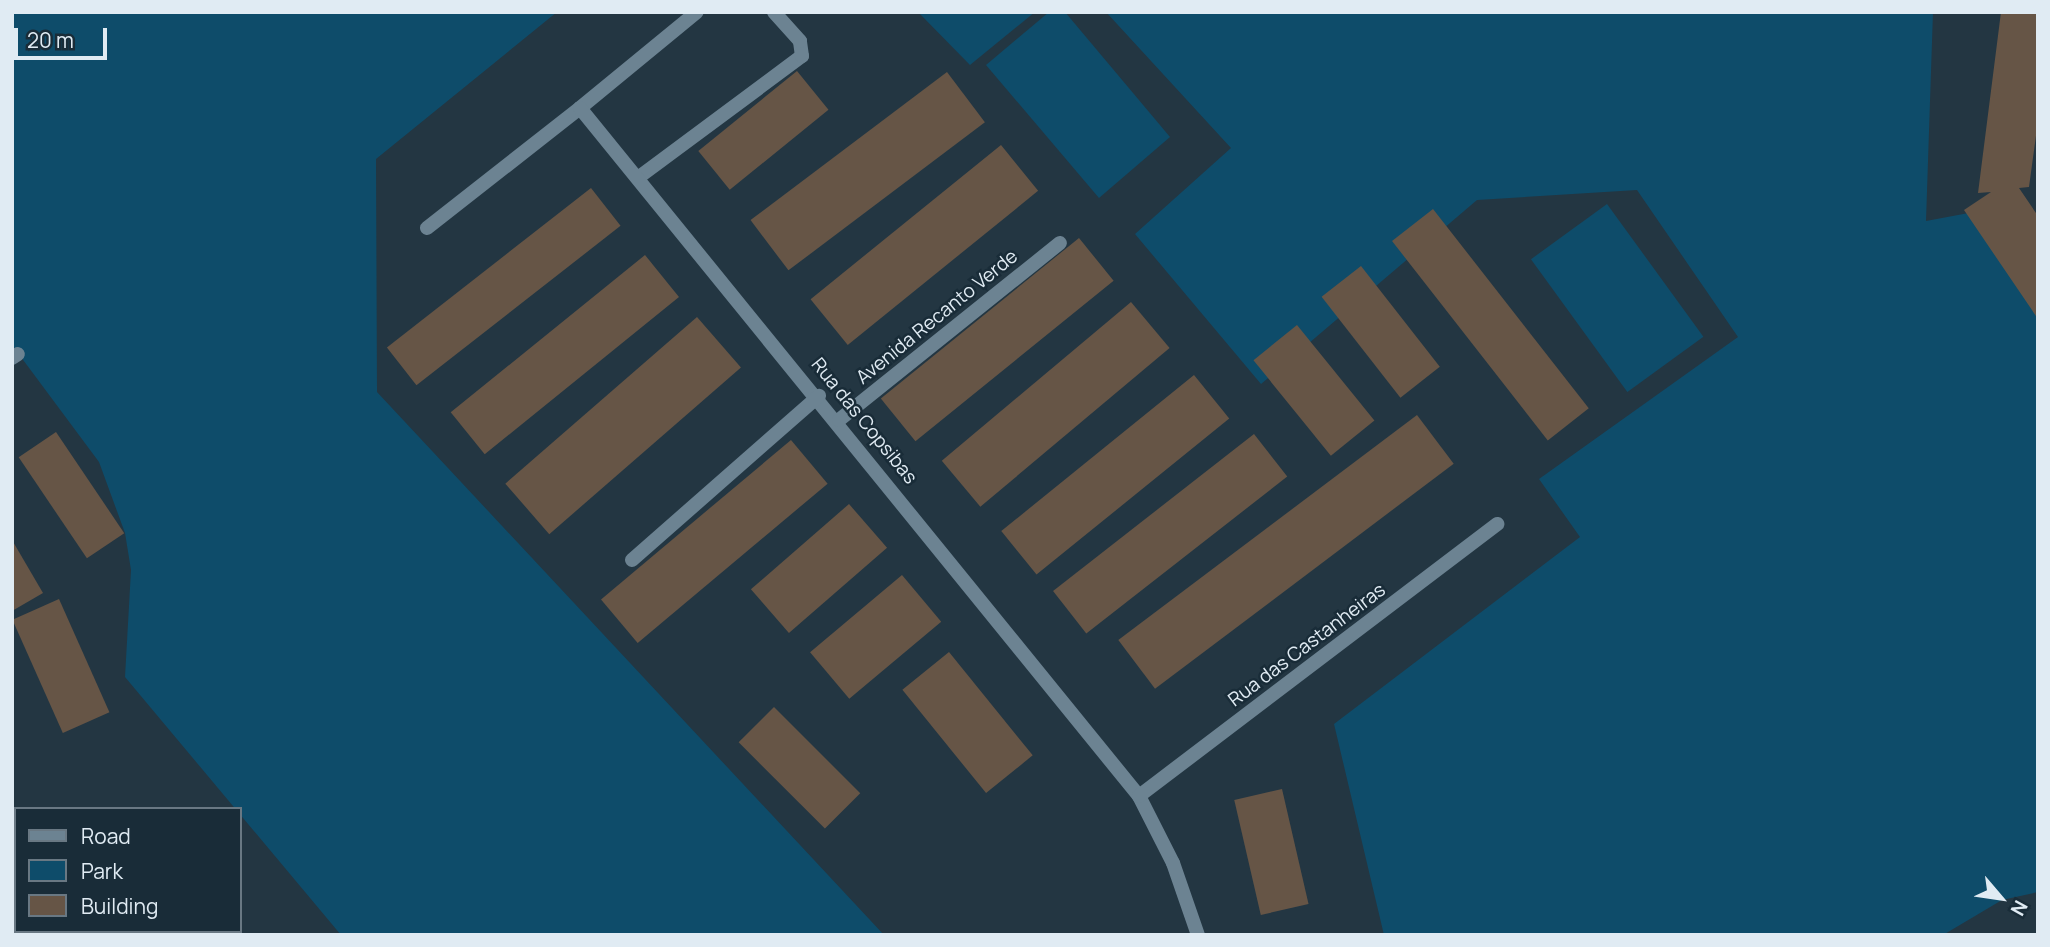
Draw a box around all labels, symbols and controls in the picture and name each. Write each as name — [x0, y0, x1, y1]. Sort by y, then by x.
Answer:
scale bar — [18, 14, 110, 58]
text: 20 m — [27, 26, 74, 54]
street label: Avenida Recanto Verde — [852, 245, 1022, 389]
street label: Rua das Copsibas — [806, 353, 922, 489]
street label: Rua das Castanheiras — [1224, 579, 1390, 711]
legend — [14, 807, 242, 933]
text: Road — [81, 822, 131, 850]
text: Park — [81, 857, 123, 885]
north arrow — [1966, 863, 2036, 933]
text: Building — [81, 892, 158, 920]
text: N — [2005, 896, 2034, 920]

